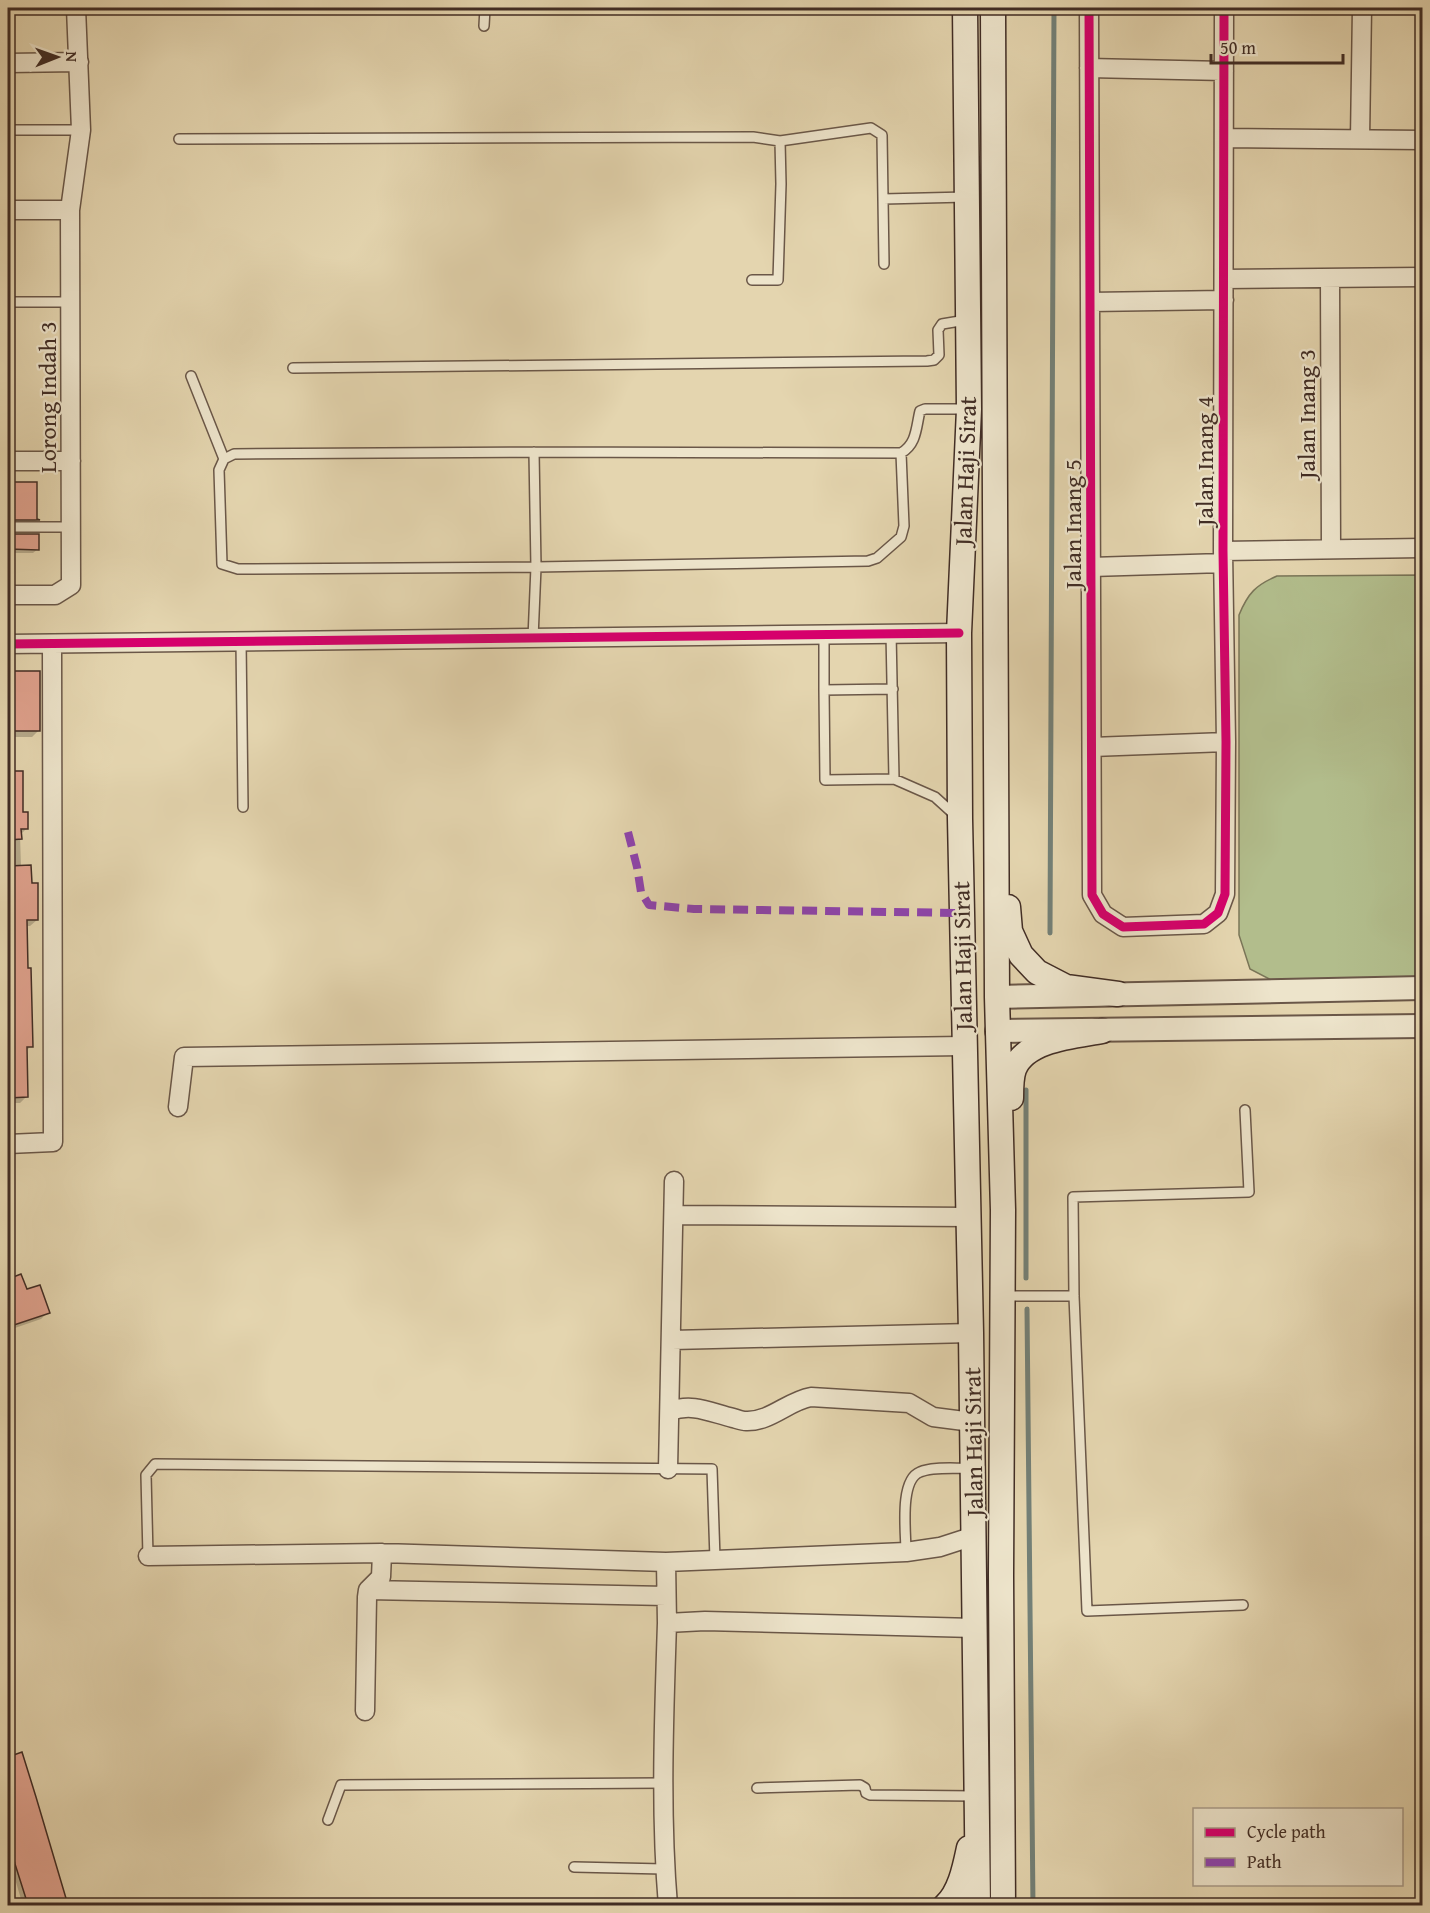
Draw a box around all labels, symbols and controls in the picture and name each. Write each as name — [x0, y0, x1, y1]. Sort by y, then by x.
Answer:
north arrow — [27, 27, 87, 87]
scale bar — [1211, 27, 1343, 65]
text: 50 m — [1220, 34, 1256, 61]
text: N — [60, 51, 84, 63]
street label: Lorong Indah 3 — [30, 321, 65, 473]
street label: Jalan Inang 3 — [1289, 349, 1324, 482]
street label: Jalan Haji Sirat — [945, 395, 985, 549]
street label: Jalan Inang 4 — [1187, 396, 1222, 529]
street label: Jalan Inang 5 — [1055, 459, 1090, 592]
street label: Jalan Haji Sirat — [943, 880, 981, 1034]
street label: Jalan Haji Sirat — [954, 1366, 992, 1520]
legend — [1193, 1808, 1403, 1886]
text: Cycle path — [1247, 1818, 1326, 1845]
text: Path — [1247, 1848, 1282, 1875]

